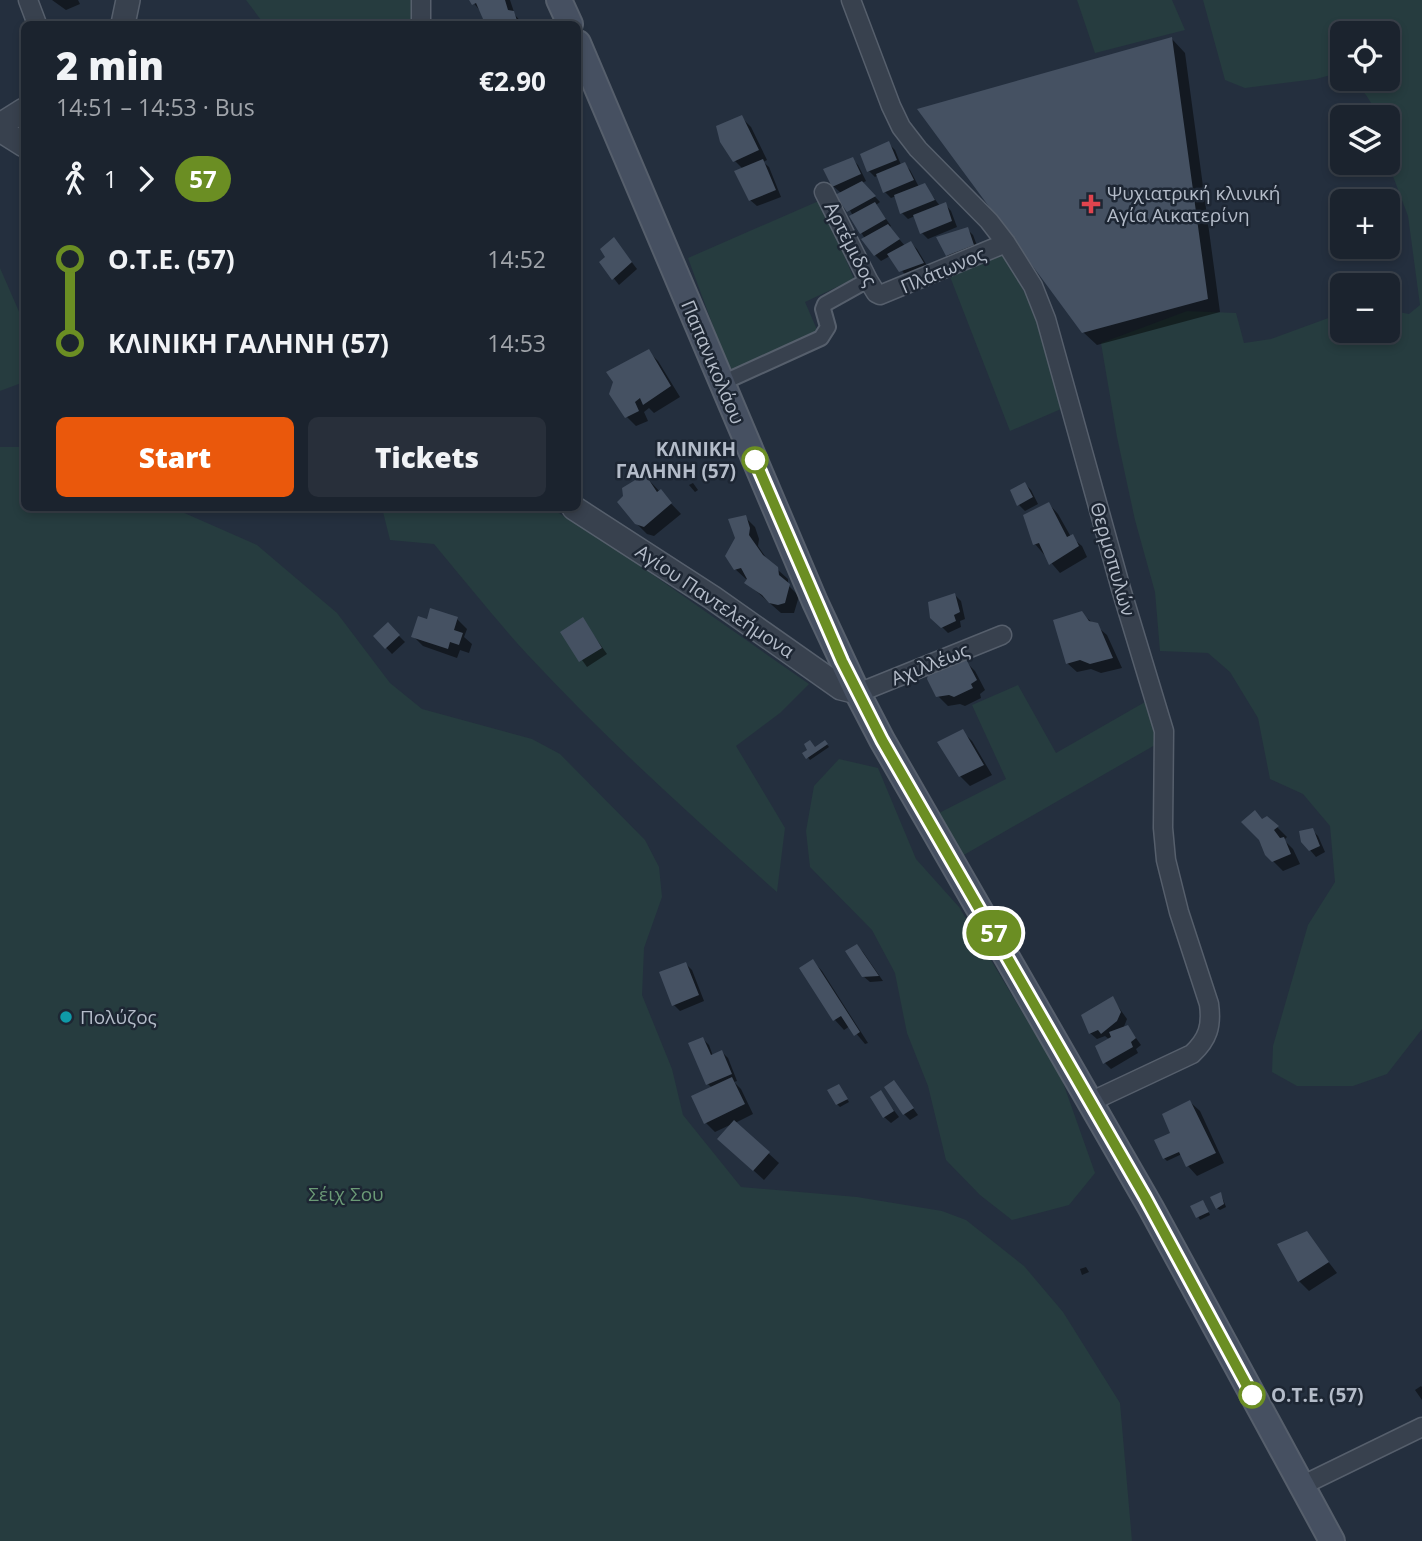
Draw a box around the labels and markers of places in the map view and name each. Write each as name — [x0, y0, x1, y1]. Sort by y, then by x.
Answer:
place label: Ψυχιατρική κλινική Αγία Αικατερίνη — [1107, 180, 1281, 228]
marker: Ψυχιατρική κλινική Αγία Αικατερίνη — [1081, 194, 1101, 214]
place label: ΚΛΙΝΙΚΗ ΓΑΛΗΝΗ (57) — [616, 436, 736, 484]
marker: ΚΛΙΝΙΚΗ ΓΑΛΗΝΗ (57) — [742, 447, 768, 473]
place label: Πολύζος — [80, 1004, 157, 1030]
marker: Πολύζος — [58, 1009, 74, 1025]
marker: Ο.Τ.Ε. (57) — [1239, 1382, 1265, 1408]
place label: Ο.Τ.Ε. (57) — [1271, 1382, 1364, 1408]

